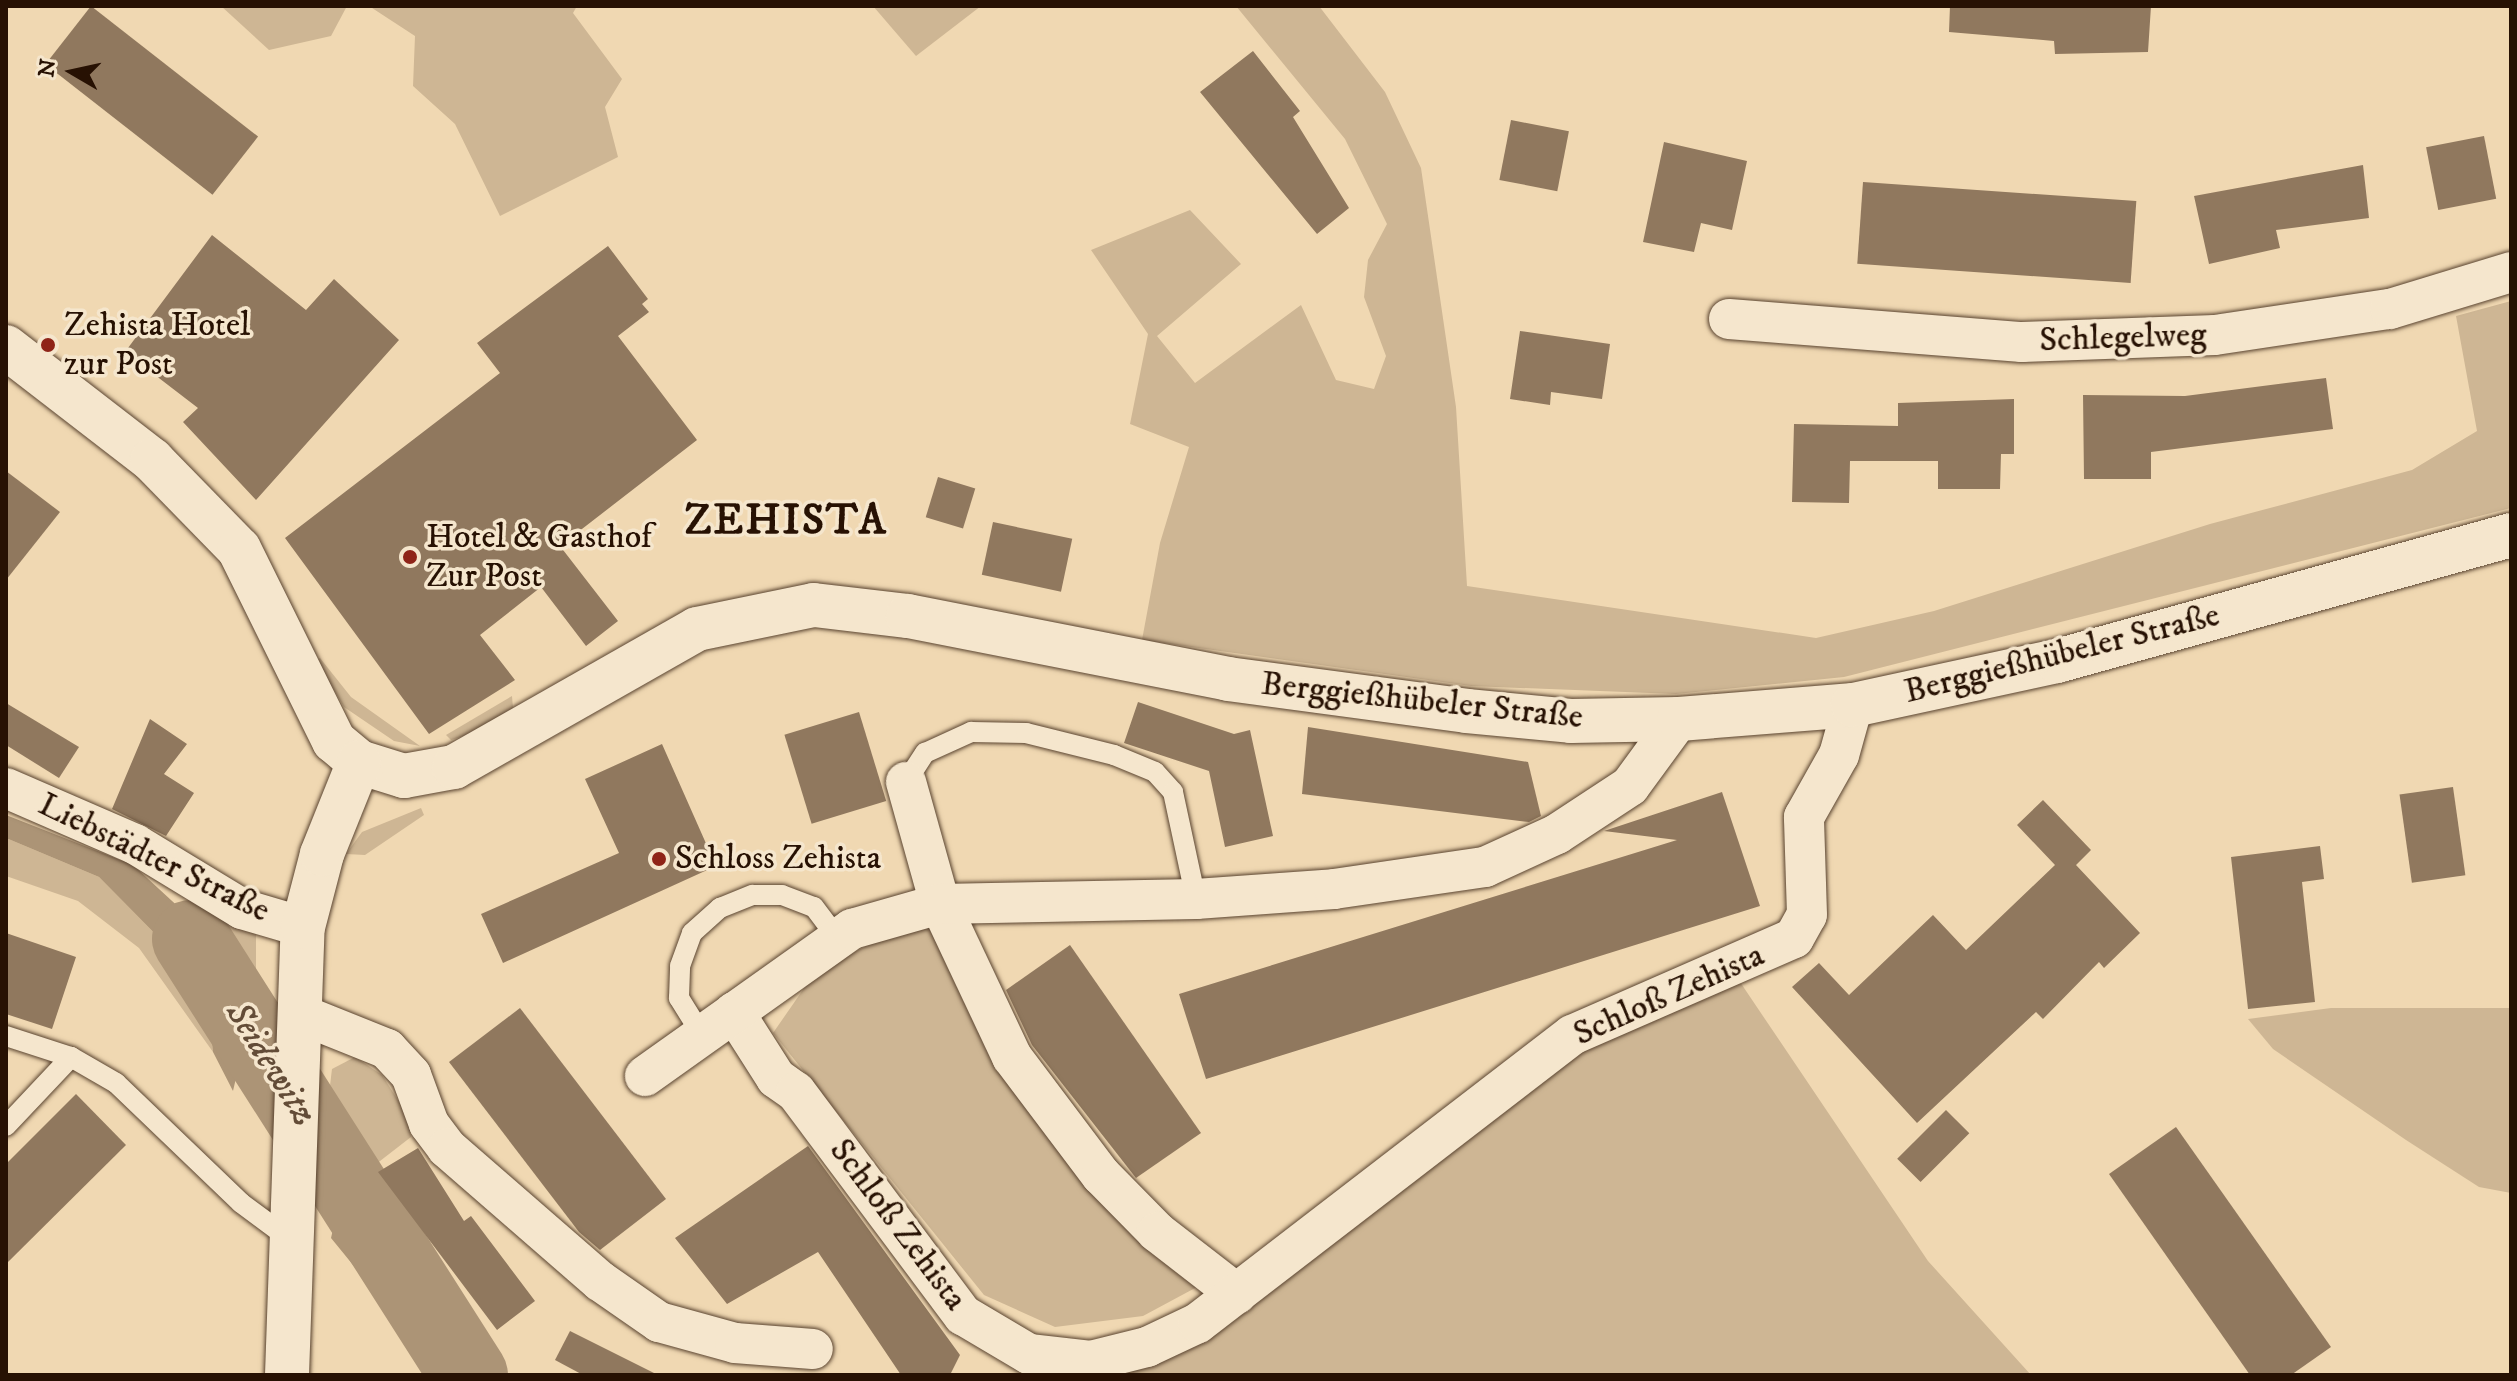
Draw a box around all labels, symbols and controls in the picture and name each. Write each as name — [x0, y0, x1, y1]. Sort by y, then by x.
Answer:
north arrow — [32, 32, 112, 112]
text: N — [33, 57, 63, 79]
place label: Zehista Hotel zur Post — [64, 305, 250, 384]
street label: Schlegelweg — [2039, 315, 2207, 361]
marker: Zehista Hotel zur Post — [39, 336, 57, 354]
district label: ZEHISTA — [685, 496, 887, 546]
place label: Hotel & Gasthof Zur Post — [426, 517, 652, 596]
marker: Hotel & Gasthof Zur Post — [401, 548, 419, 566]
street label: Berggießhübeler Straße — [1900, 595, 2224, 713]
street label: Berggießhübeler Straße — [1259, 664, 1585, 738]
street label: Liebstädter Straße — [32, 784, 276, 932]
place label: Schloss Zehista — [675, 839, 881, 879]
marker: Schloss Zehista — [650, 850, 668, 868]
street label: Schloß Zehista — [1568, 935, 1770, 1055]
water label: Seidewitz — [216, 994, 326, 1134]
street label: Schloß Zehista — [820, 1131, 976, 1319]

